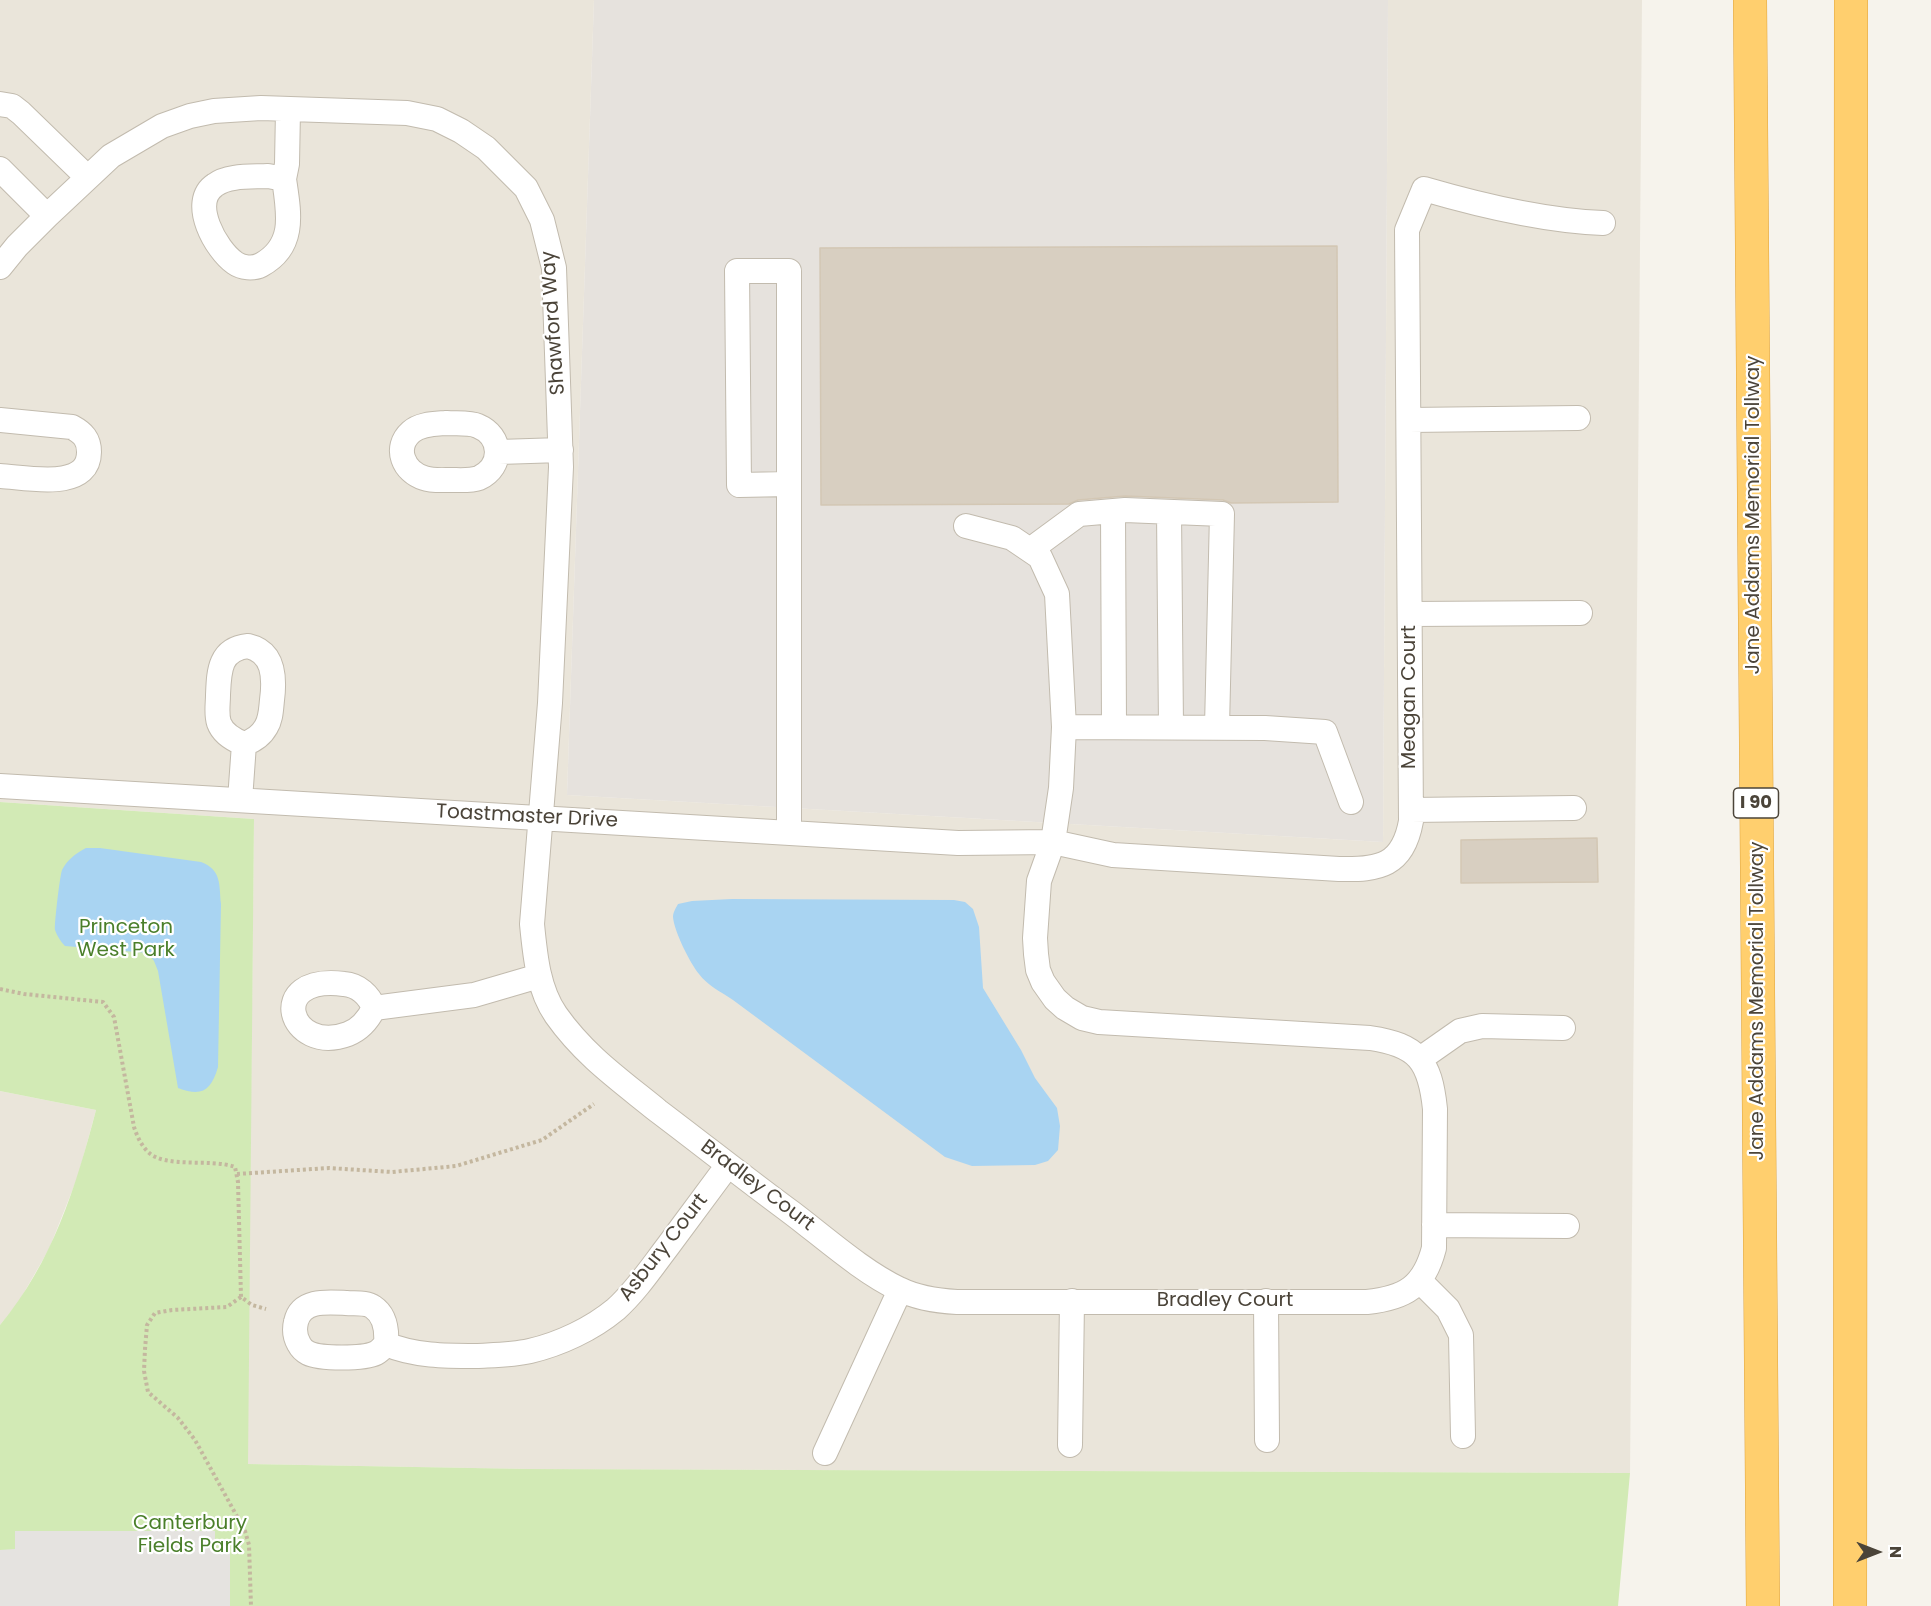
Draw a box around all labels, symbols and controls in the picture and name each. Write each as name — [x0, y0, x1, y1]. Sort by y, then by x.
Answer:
street label: Shawford Way — [537, 250, 571, 396]
street label: Jane Addams Memorial Tollway — [1742, 356, 1766, 674]
street label: Meagan Court — [1398, 625, 1422, 769]
road number: I 90 — [1734, 788, 1778, 818]
street label: Toastmaster Drive — [435, 800, 619, 834]
street label: Jane Addams Memorial Tollway — [1746, 842, 1770, 1160]
park label: Princeton West Park — [77, 916, 175, 963]
street label: Bradley Court — [695, 1135, 819, 1237]
street label: Asbury Court — [615, 1189, 713, 1307]
street label: Bradley Court — [1157, 1289, 1293, 1313]
park label: Canterbury Fields Park — [133, 1512, 247, 1559]
north arrow — [1847, 1522, 1907, 1582]
text: N — [1884, 1546, 1907, 1558]

